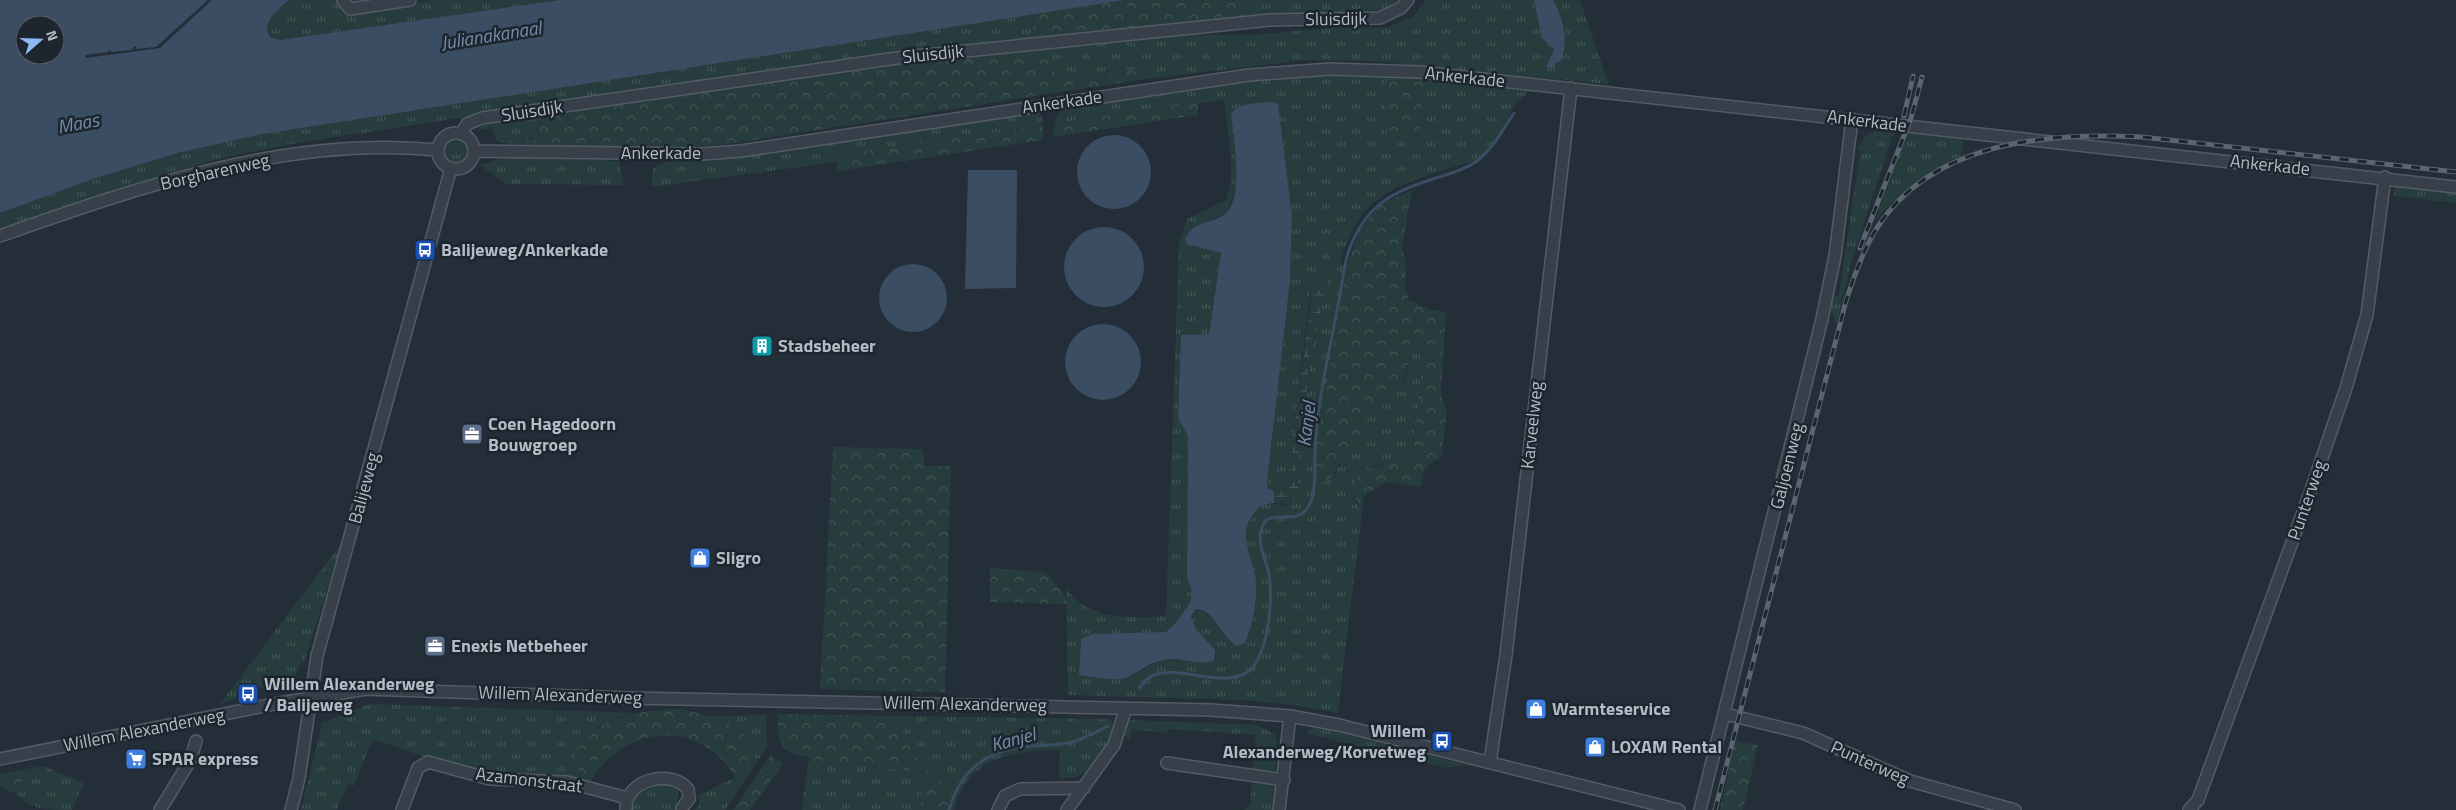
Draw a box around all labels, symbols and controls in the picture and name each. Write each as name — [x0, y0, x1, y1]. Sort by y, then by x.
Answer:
street label: Sluisdijk — [1305, 4, 1368, 33]
water label: Julianakanaal — [439, 12, 545, 57]
north arrow — [15, 15, 65, 65]
text: N — [41, 27, 64, 44]
street label: Sluisdijk — [901, 37, 965, 70]
street label: Ankerkade — [1424, 59, 1506, 94]
street label: Ankerkade — [1020, 83, 1104, 120]
street label: Sluisdijk — [499, 92, 565, 129]
street label: Ankerkade — [1826, 102, 1909, 139]
water label: Maas — [55, 104, 103, 141]
street label: Ankerkade — [621, 139, 701, 166]
street label: Borgharenweg — [158, 146, 272, 197]
street label: Ankerkade — [2229, 147, 2311, 182]
place label: Balijeweg/Ankerkade — [441, 236, 608, 263]
bus stop icon: Balijeweg/Ankerkade — [413, 238, 437, 262]
place label: Stadsbeheer — [778, 332, 876, 359]
building icon: Stadsbeheer — [750, 334, 774, 358]
street label: Karveelweg — [1513, 380, 1550, 470]
water label: Kanjel — [1288, 398, 1323, 448]
place label: Coen Hagedoorn Bouwgroep — [488, 410, 616, 458]
street label: Galjoenweg — [1763, 420, 1810, 512]
office icon: Coen Hagedoorn Bouwgroep — [460, 422, 484, 446]
street label: Balijeweg — [341, 449, 386, 527]
street label: Punterweg — [2280, 456, 2333, 544]
place label: Sligro — [716, 544, 761, 571]
shop icon: Sligro — [688, 546, 712, 570]
place label: Enexis Netbeheer — [451, 632, 588, 659]
office icon: Enexis Netbeheer — [423, 634, 447, 658]
place label: Willem Alexanderweg / Balijeweg — [264, 670, 435, 718]
street label: Willem Alexanderweg — [478, 678, 642, 711]
bus stop icon: Willem Alexanderweg / Balijeweg — [236, 682, 260, 706]
street label: Willem Alexanderweg — [883, 689, 1047, 718]
place label: Warmteservice — [1552, 695, 1670, 722]
shop icon: Warmteservice — [1524, 697, 1548, 721]
street label: Willem Alexanderweg — [61, 701, 227, 758]
place label: Willem Alexanderweg/Korvetweg — [1223, 717, 1426, 765]
water label: Kanjel — [987, 718, 1040, 758]
bus stop icon: Willem Alexanderweg/Korvetweg — [1430, 729, 1454, 753]
place label: LOXAM Rental — [1611, 733, 1722, 760]
street label: Punterweg — [1827, 733, 1914, 792]
shop icon: LOXAM Rental — [1583, 735, 1607, 759]
place label: SPAR express — [152, 745, 258, 772]
supermarket icon: SPAR express — [124, 747, 148, 771]
street label: Azamonstraat — [474, 760, 585, 800]

